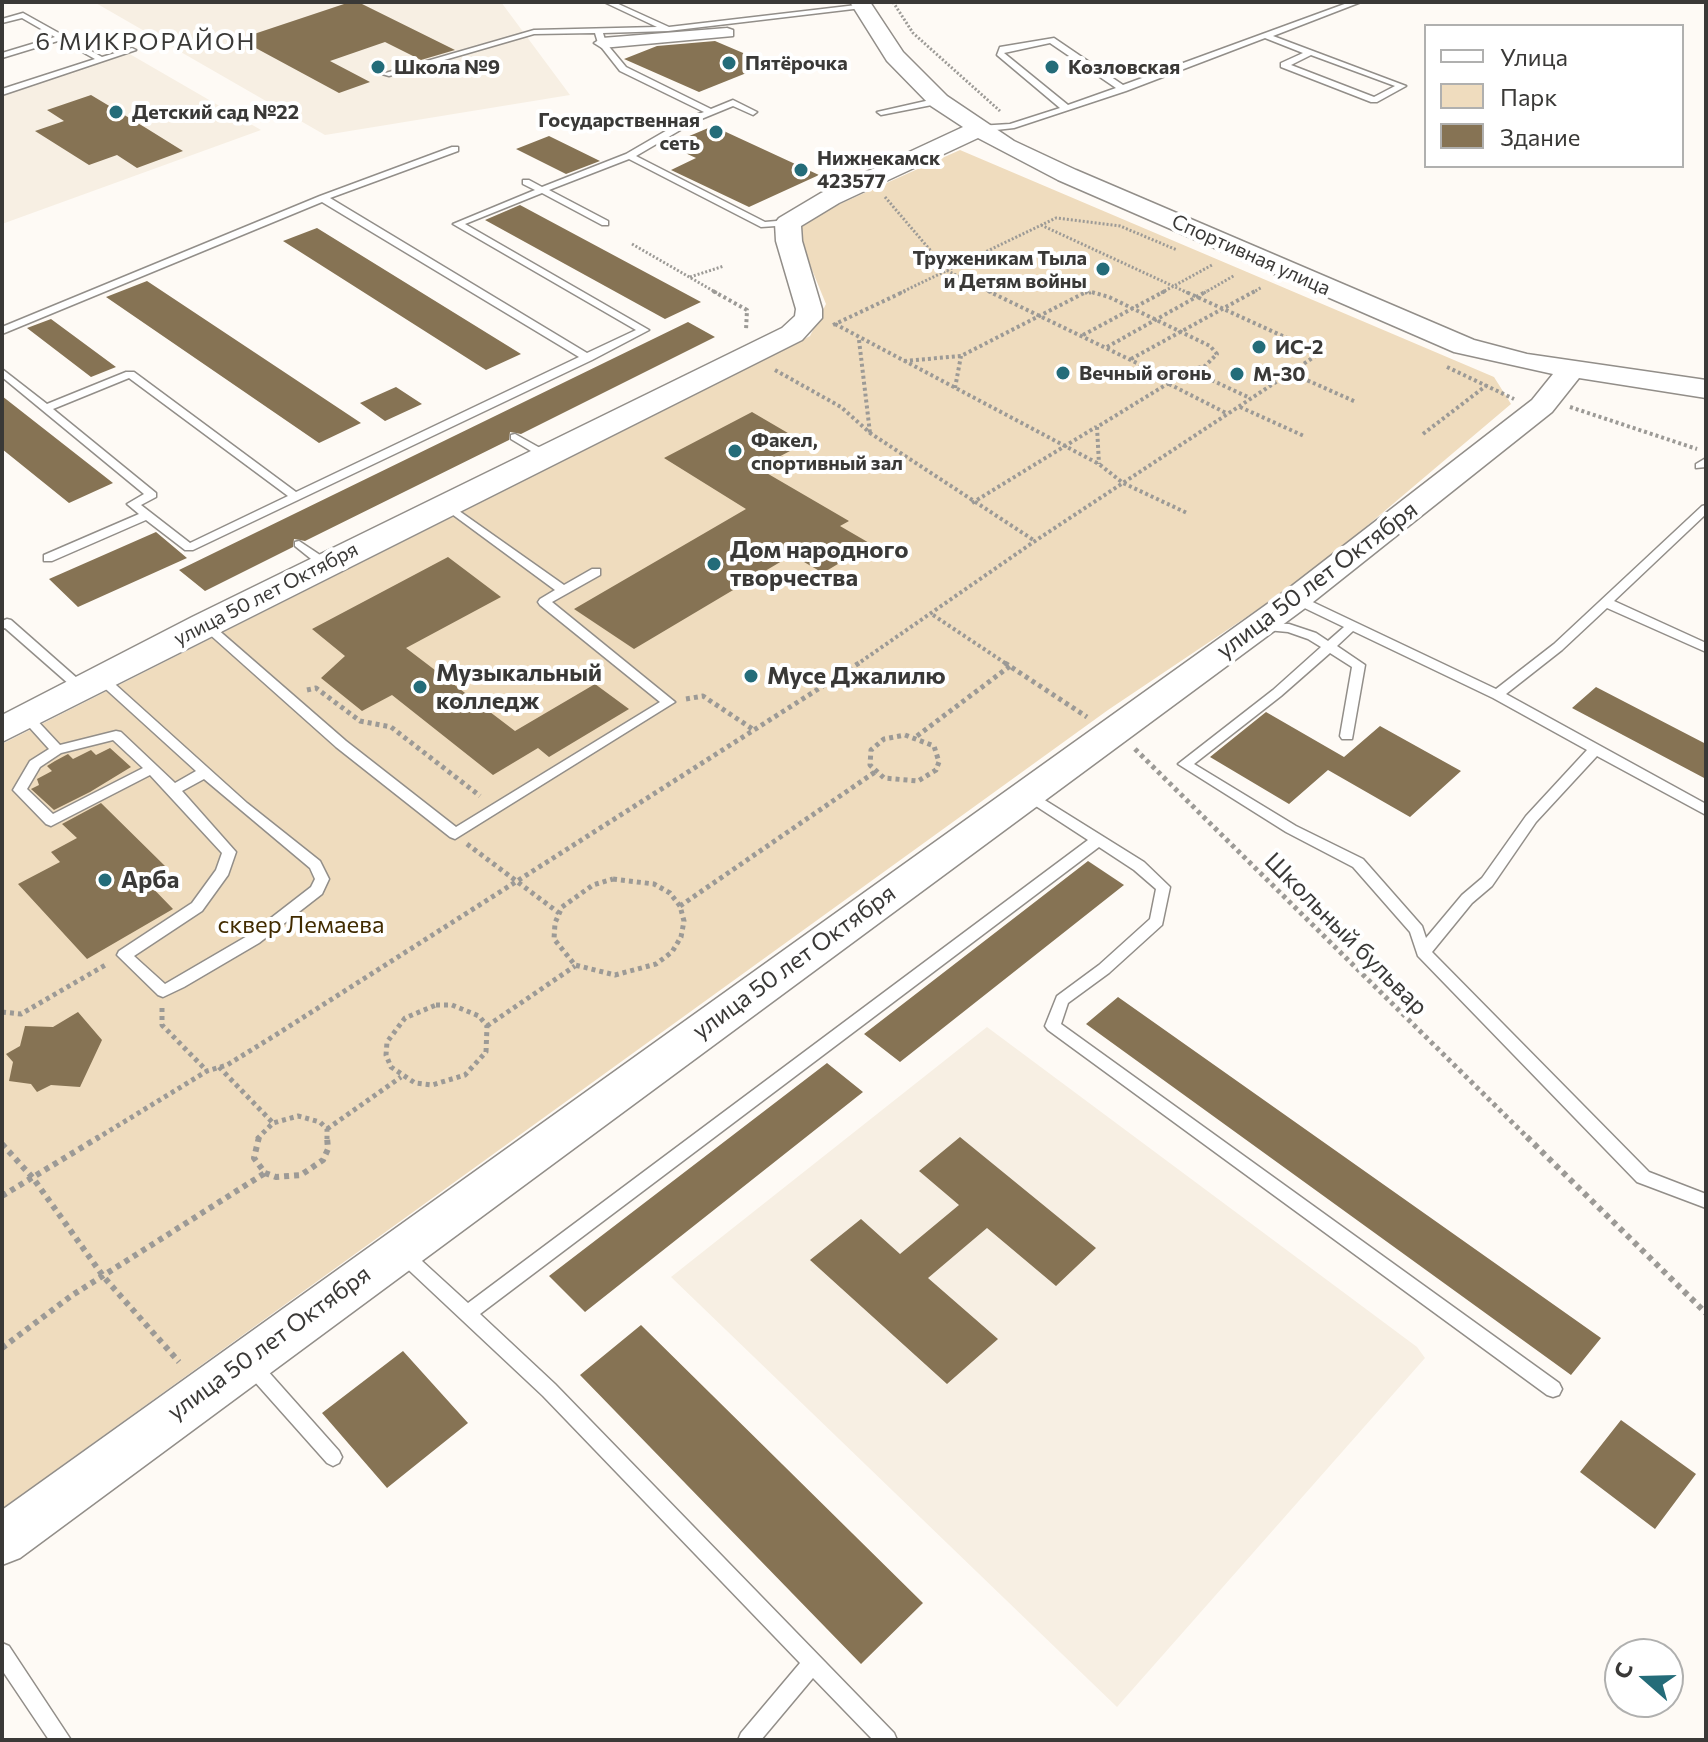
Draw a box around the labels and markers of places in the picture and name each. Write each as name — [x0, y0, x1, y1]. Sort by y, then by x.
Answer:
place label: Пятёрочка — [745, 51, 848, 75]
marker: Пятёрочка — [720, 54, 738, 72]
place label: Школа №9 — [394, 55, 500, 79]
place label: Козловская — [1068, 55, 1180, 79]
marker: Школа №9 — [369, 58, 387, 76]
marker: Козловская — [1043, 58, 1061, 76]
place label: Детский сад №22 — [132, 100, 299, 124]
marker: Детский сад №22 — [107, 103, 125, 121]
place label: Государственная сеть — [538, 108, 700, 155]
marker: Государственная сеть — [707, 123, 725, 141]
place label: Нижнекамск 423577 — [817, 146, 940, 193]
marker: Нижнекамск 423577 — [792, 161, 810, 179]
place label: Труженикам Тыла и Детям войны — [913, 246, 1087, 293]
marker: Труженикам Тыла и Детям войны — [1094, 260, 1112, 278]
place label: ИС-2 — [1275, 335, 1323, 359]
marker: ИС-2 — [1250, 338, 1268, 356]
place label: Вечный огонь — [1079, 361, 1212, 385]
place label: М-30 — [1253, 362, 1306, 386]
marker: Вечный огонь — [1054, 364, 1072, 382]
marker: М-30 — [1228, 365, 1246, 383]
place label: Факел, спортивный зал — [751, 428, 903, 475]
marker: Факел, спортивный зал — [726, 442, 744, 460]
place label: Дом народного творчества — [730, 536, 909, 592]
marker: Дом народного творчества — [705, 555, 723, 573]
place label: Музыкальный колледж — [436, 659, 602, 715]
place label: Мусе Джалилю — [767, 662, 946, 690]
marker: Мусе Джалилю — [742, 667, 760, 685]
marker: Музыкальный колледж — [411, 678, 429, 696]
place label: Арба — [121, 866, 179, 894]
marker: Арба — [96, 871, 114, 889]

